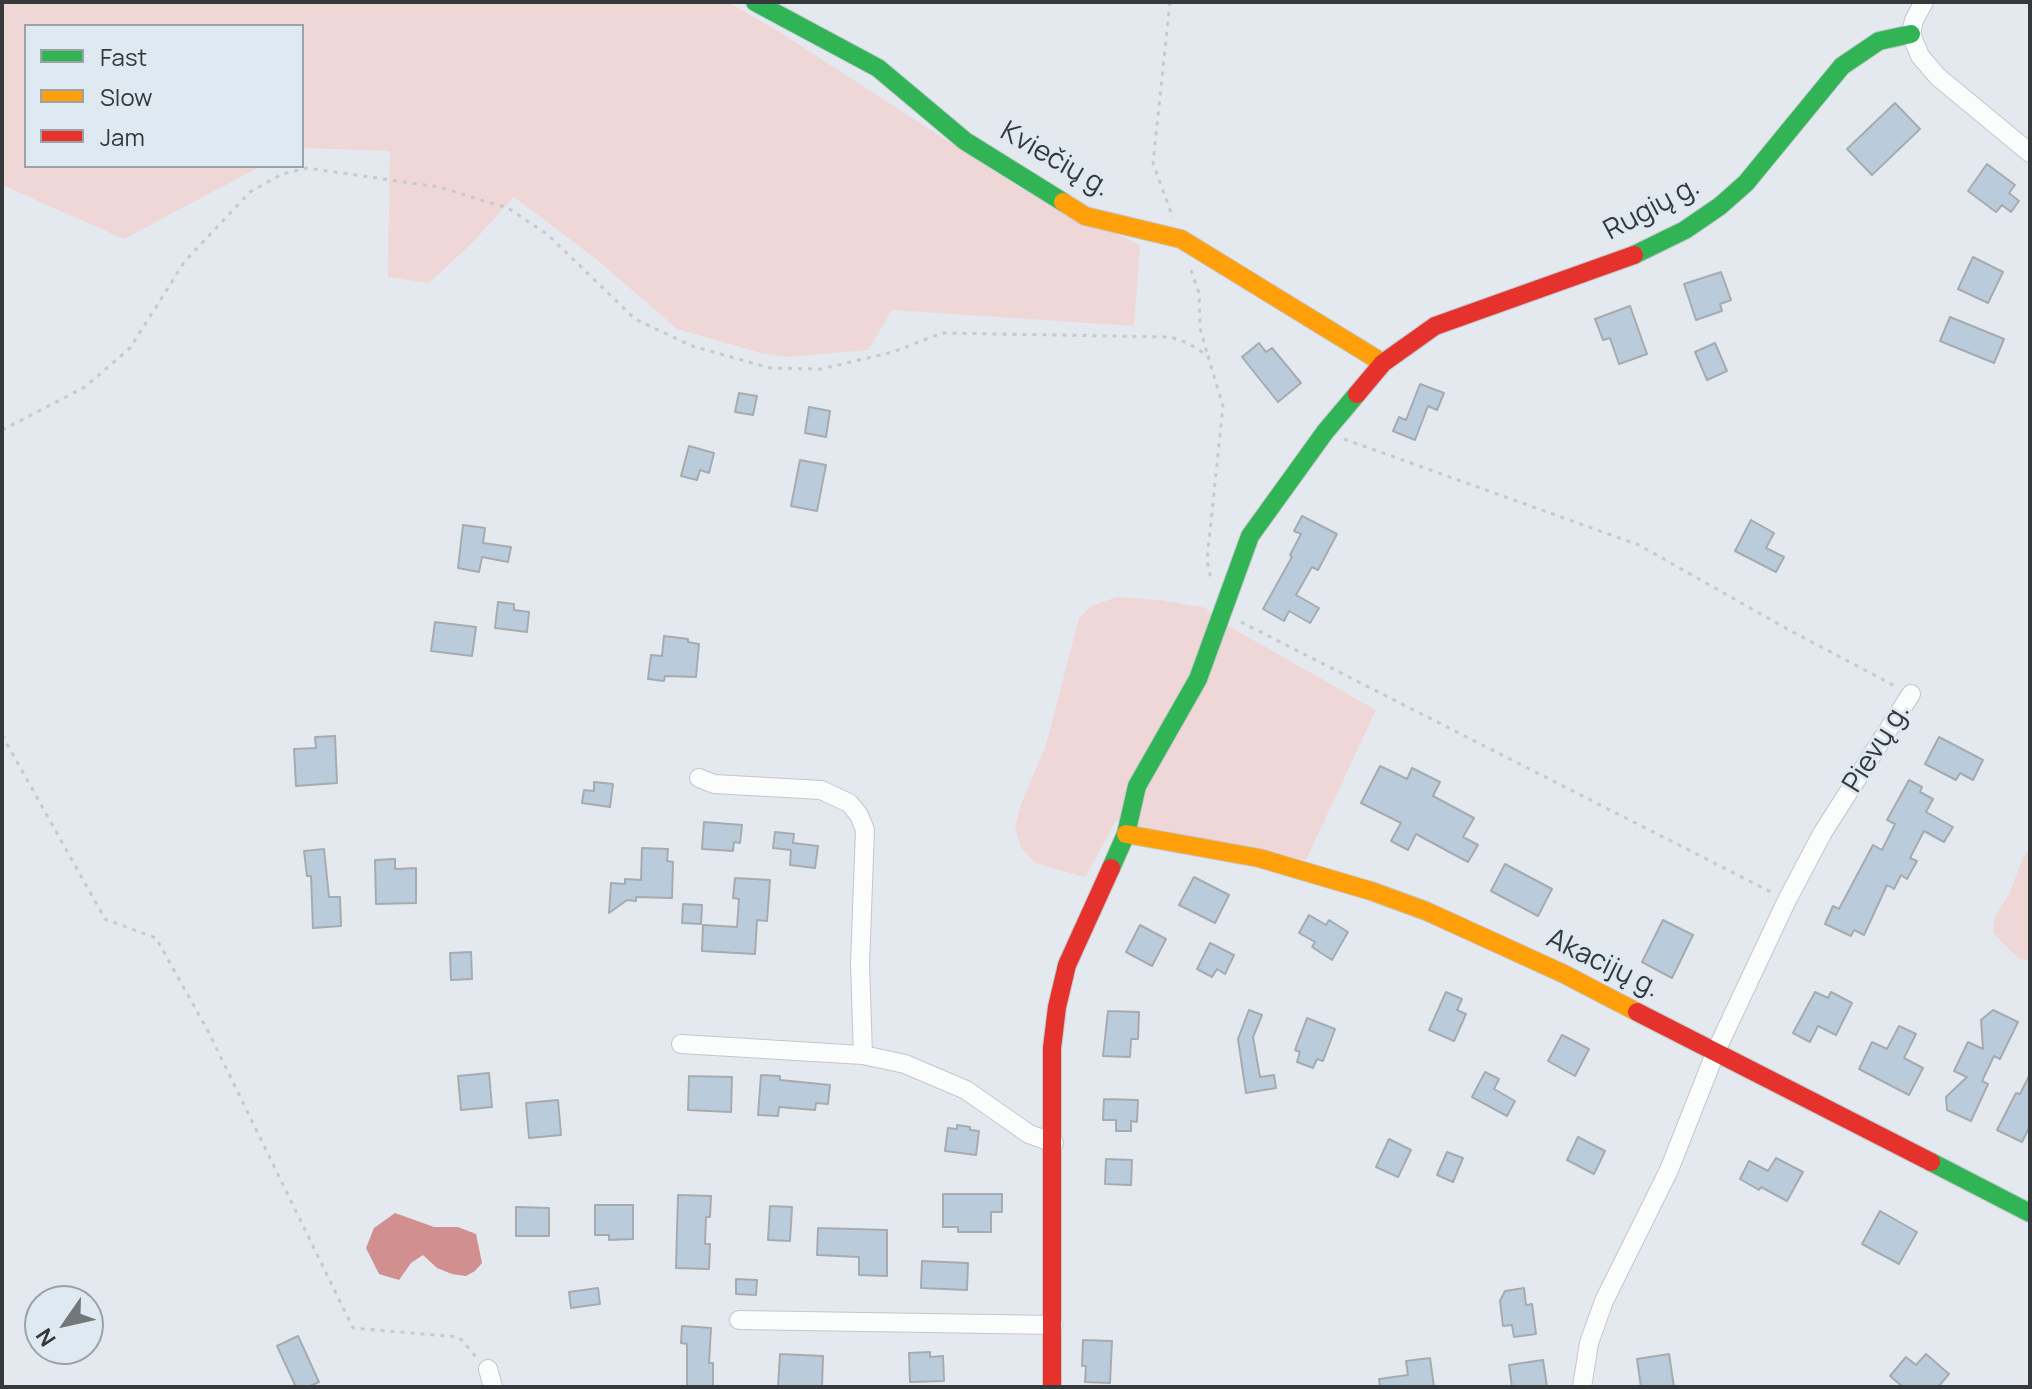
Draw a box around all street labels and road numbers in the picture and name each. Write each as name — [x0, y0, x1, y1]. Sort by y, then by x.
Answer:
street label: Kviečių g. — [994, 115, 1116, 205]
street label: Rugių g. — [1599, 170, 1705, 248]
street label: Pievų g. — [1836, 697, 1918, 799]
street label: Akacijų g. — [1541, 922, 1665, 1006]

